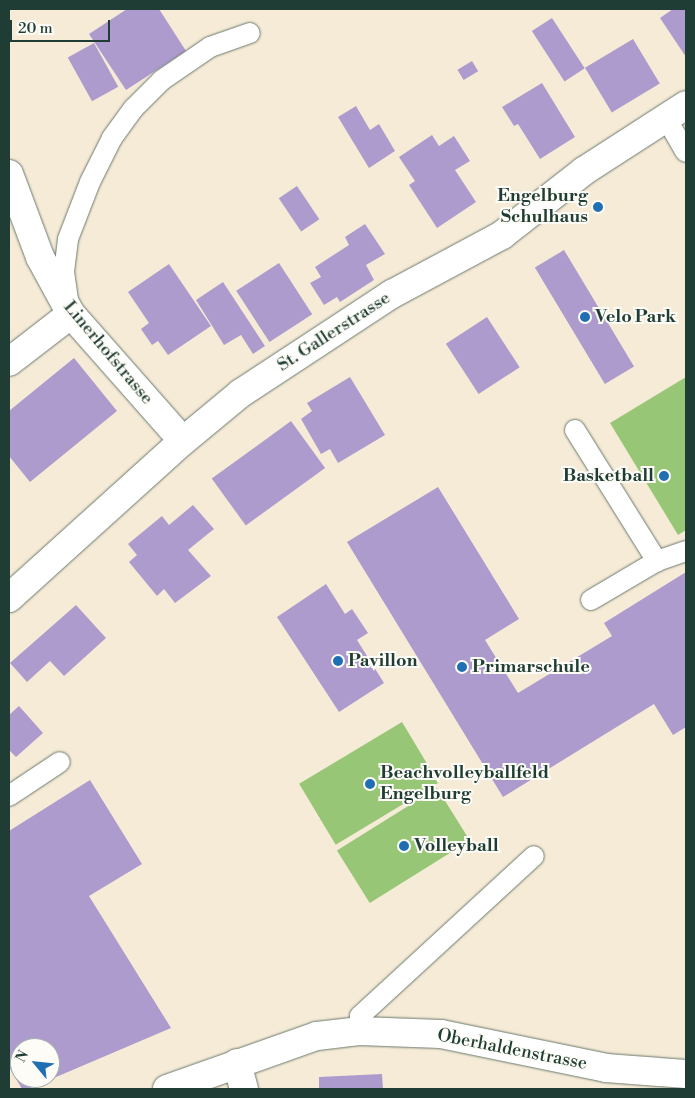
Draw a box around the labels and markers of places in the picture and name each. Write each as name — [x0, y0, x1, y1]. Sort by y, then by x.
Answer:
place label: Engelburg Schulhaus — [497, 186, 588, 228]
marker: Engelburg Schulhaus — [592, 201, 604, 213]
place label: Velo Park — [595, 306, 676, 328]
marker: Velo Park — [579, 311, 591, 323]
place label: Basketball — [563, 465, 654, 487]
marker: Basketball — [658, 470, 670, 482]
place label: Pavillon — [348, 650, 418, 672]
marker: Pavillon — [332, 655, 344, 667]
place label: Primarschule — [472, 656, 590, 678]
marker: Primarschule — [456, 661, 468, 673]
place label: Beachvolleyballfeld Engelburg — [380, 763, 549, 806]
marker: Beachvolleyballfeld Engelburg — [364, 778, 376, 790]
place label: Volleyball — [414, 835, 499, 857]
marker: Volleyball — [398, 840, 410, 852]

